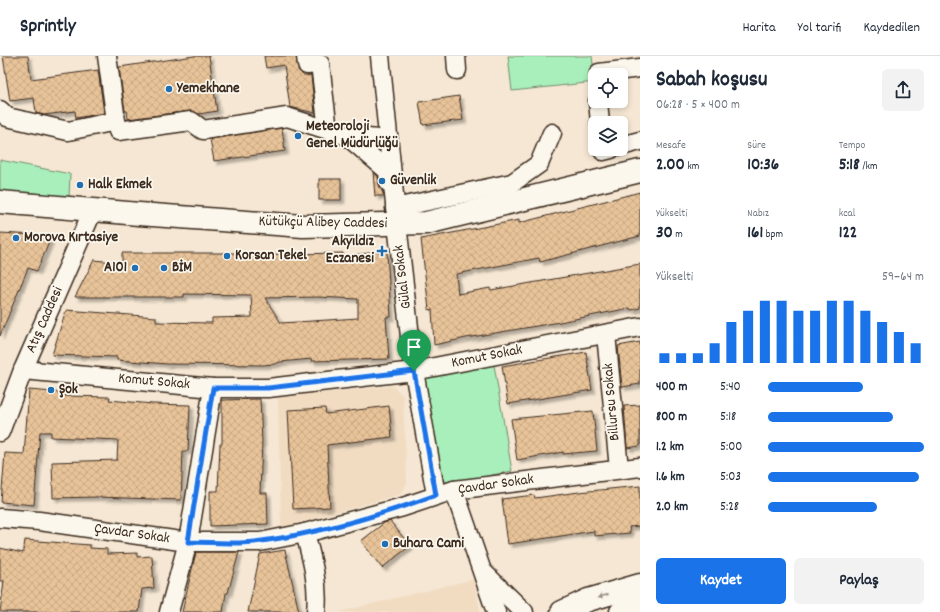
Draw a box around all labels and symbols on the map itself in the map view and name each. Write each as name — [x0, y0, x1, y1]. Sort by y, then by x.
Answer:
place label: Yemekhane — [176, 78, 240, 100]
marker: Yemekhane — [164, 84, 174, 94]
place label: Meteoroloji Genel Müdürlüğü — [306, 116, 399, 155]
marker: Meteoroloji Genel Müdürlüğü — [293, 131, 303, 141]
place label: Güvenlik — [390, 170, 436, 192]
place label: Halk Ekmek — [88, 174, 152, 196]
marker: Güvenlik — [377, 176, 387, 186]
marker: Halk Ekmek — [75, 180, 85, 190]
street label: Kütükçü Alibey Caddesi — [258, 211, 388, 235]
place label: Morova Kırtasiye — [24, 227, 118, 249]
place label: Akyıldız Eczanesi — [326, 231, 374, 270]
marker: Morova Kırtasiye — [11, 233, 21, 243]
street label: Gülal Sokak — [388, 244, 418, 310]
place label: Korsan Tekel — [235, 245, 307, 267]
marker: Akyıldız Eczanesi — [377, 246, 387, 256]
marker: Korsan Tekel — [222, 251, 232, 261]
place label: A101 — [104, 257, 127, 279]
place label: BİM — [172, 257, 192, 279]
marker: A101 — [130, 263, 140, 273]
marker: BİM — [159, 263, 169, 273]
street label: Atış Caddesi — [21, 283, 70, 357]
pin — [397, 330, 431, 371]
street label: Komut Sokak — [450, 339, 524, 375]
street label: Billursu Sokak — [598, 362, 626, 442]
street label: Komut Sokak — [117, 368, 191, 396]
place label: Şok — [59, 379, 78, 401]
marker: Şok — [46, 385, 56, 395]
street label: Çavdar Sokak — [457, 469, 535, 501]
street label: Çavdar Sokak — [93, 518, 171, 550]
place label: Buhara Cami — [393, 533, 464, 555]
marker: Buhara Cami — [380, 539, 390, 549]
one-way arrow — [596, 593, 608, 599]

